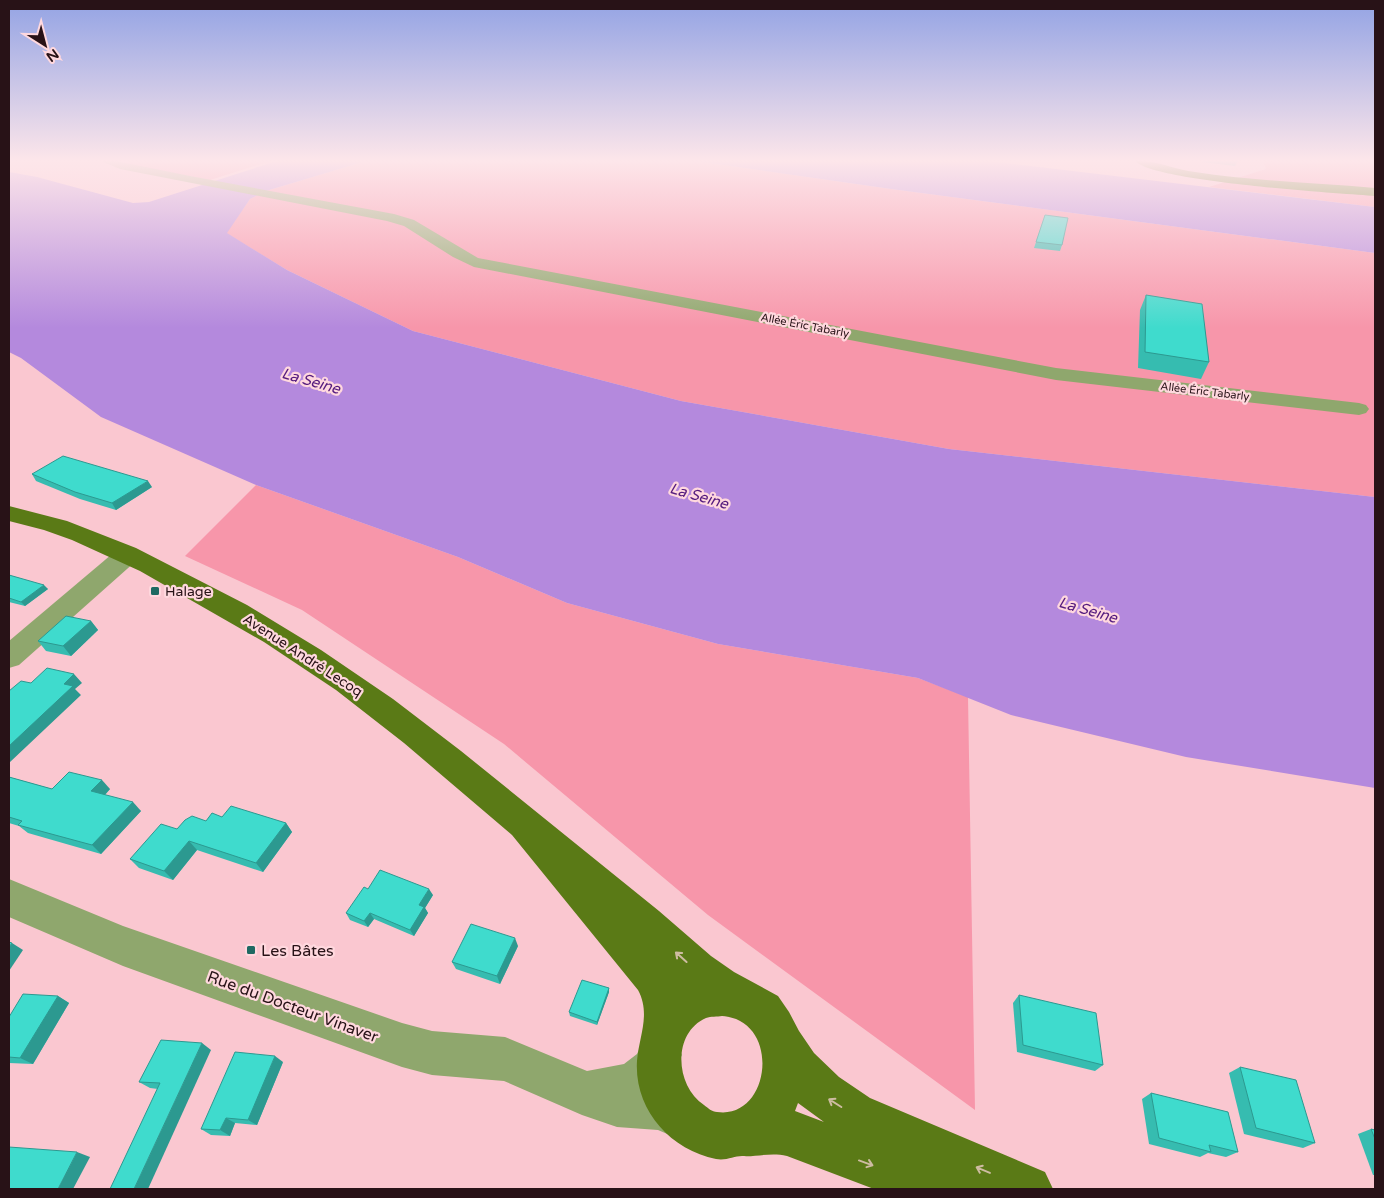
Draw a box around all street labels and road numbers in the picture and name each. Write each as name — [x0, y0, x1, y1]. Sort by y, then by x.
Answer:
street label: Allée Éric Tabarly — [760, 310, 850, 340]
street label: Allée Éric Tabarly — [1160, 379, 1250, 403]
street label: Avenue André Lecoq — [240, 610, 366, 700]
street label: Rue du Docteur Vinaver — [204, 967, 382, 1047]

